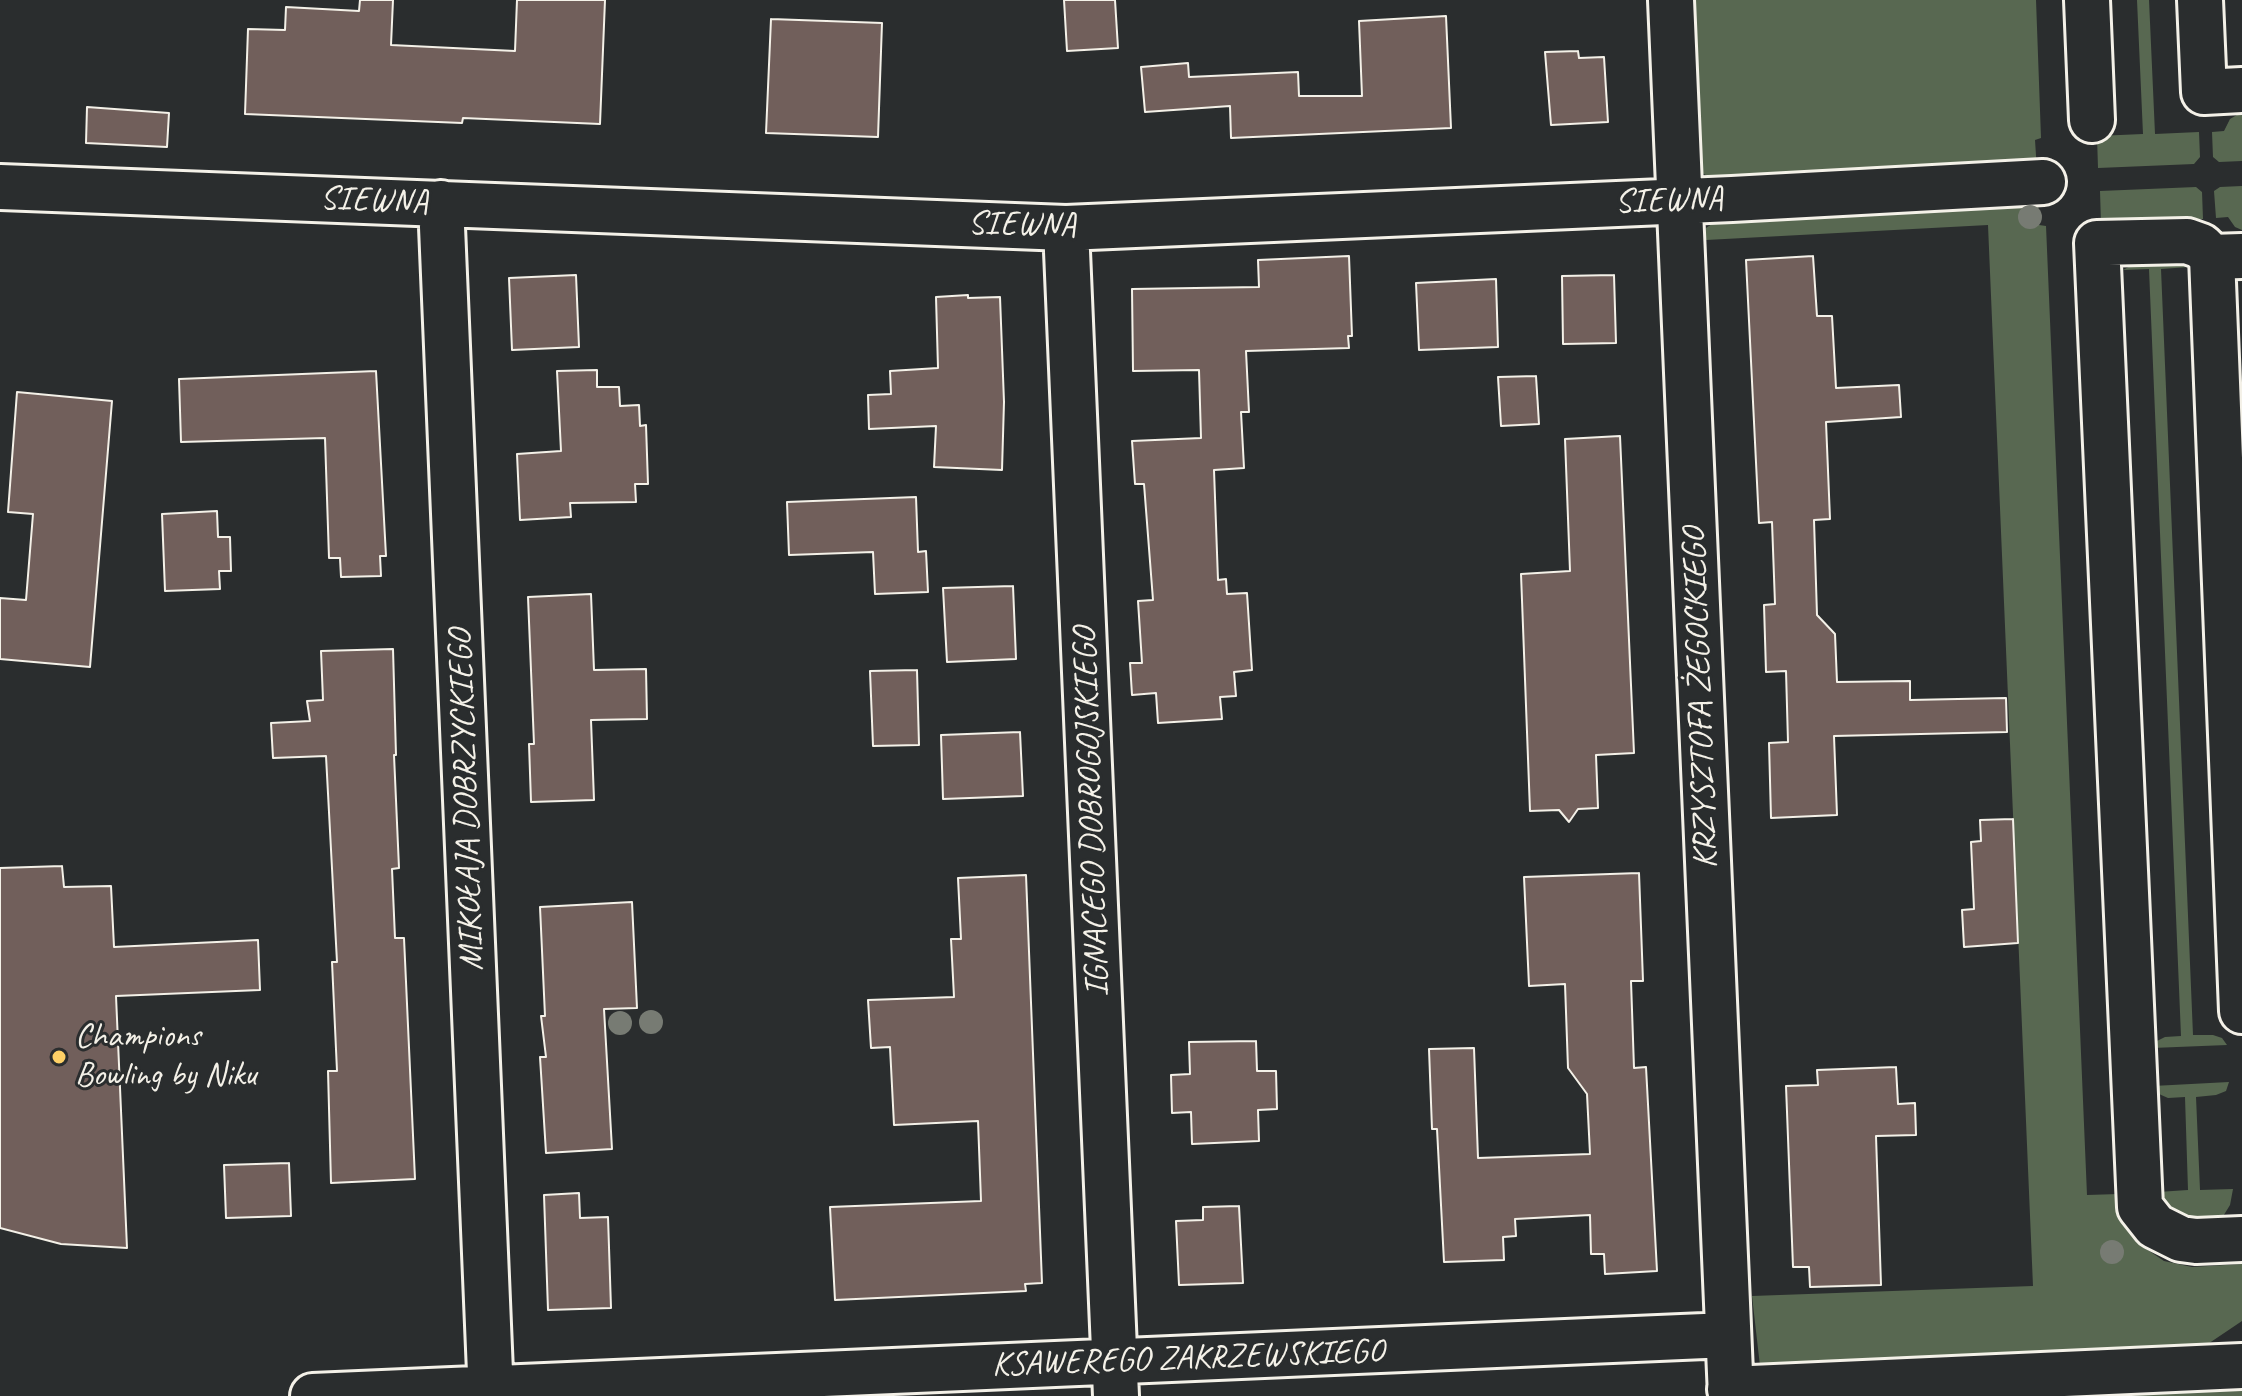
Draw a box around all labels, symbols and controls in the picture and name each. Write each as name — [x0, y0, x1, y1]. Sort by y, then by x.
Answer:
street label: SIEWNA — [319, 179, 429, 223]
street label: SIEWNA — [1614, 179, 1724, 223]
street label: SIEWNA — [968, 204, 1076, 246]
street label: KRZYSZTOFA ŻEGOCKIEGO — [1675, 527, 1727, 869]
street label: IGNACEGO DOBROGOJSKIEGO — [1065, 627, 1119, 997]
street label: MIKOŁAJA DOBRZYCKIEGO — [441, 628, 493, 972]
place label: Champions Bowling by Niku — [75, 1017, 257, 1096]
marker: Champions Bowling by Niku — [50, 1048, 68, 1066]
street label: KSAWEREGO ZAKRZEWSKIEGO — [991, 1332, 1385, 1386]

